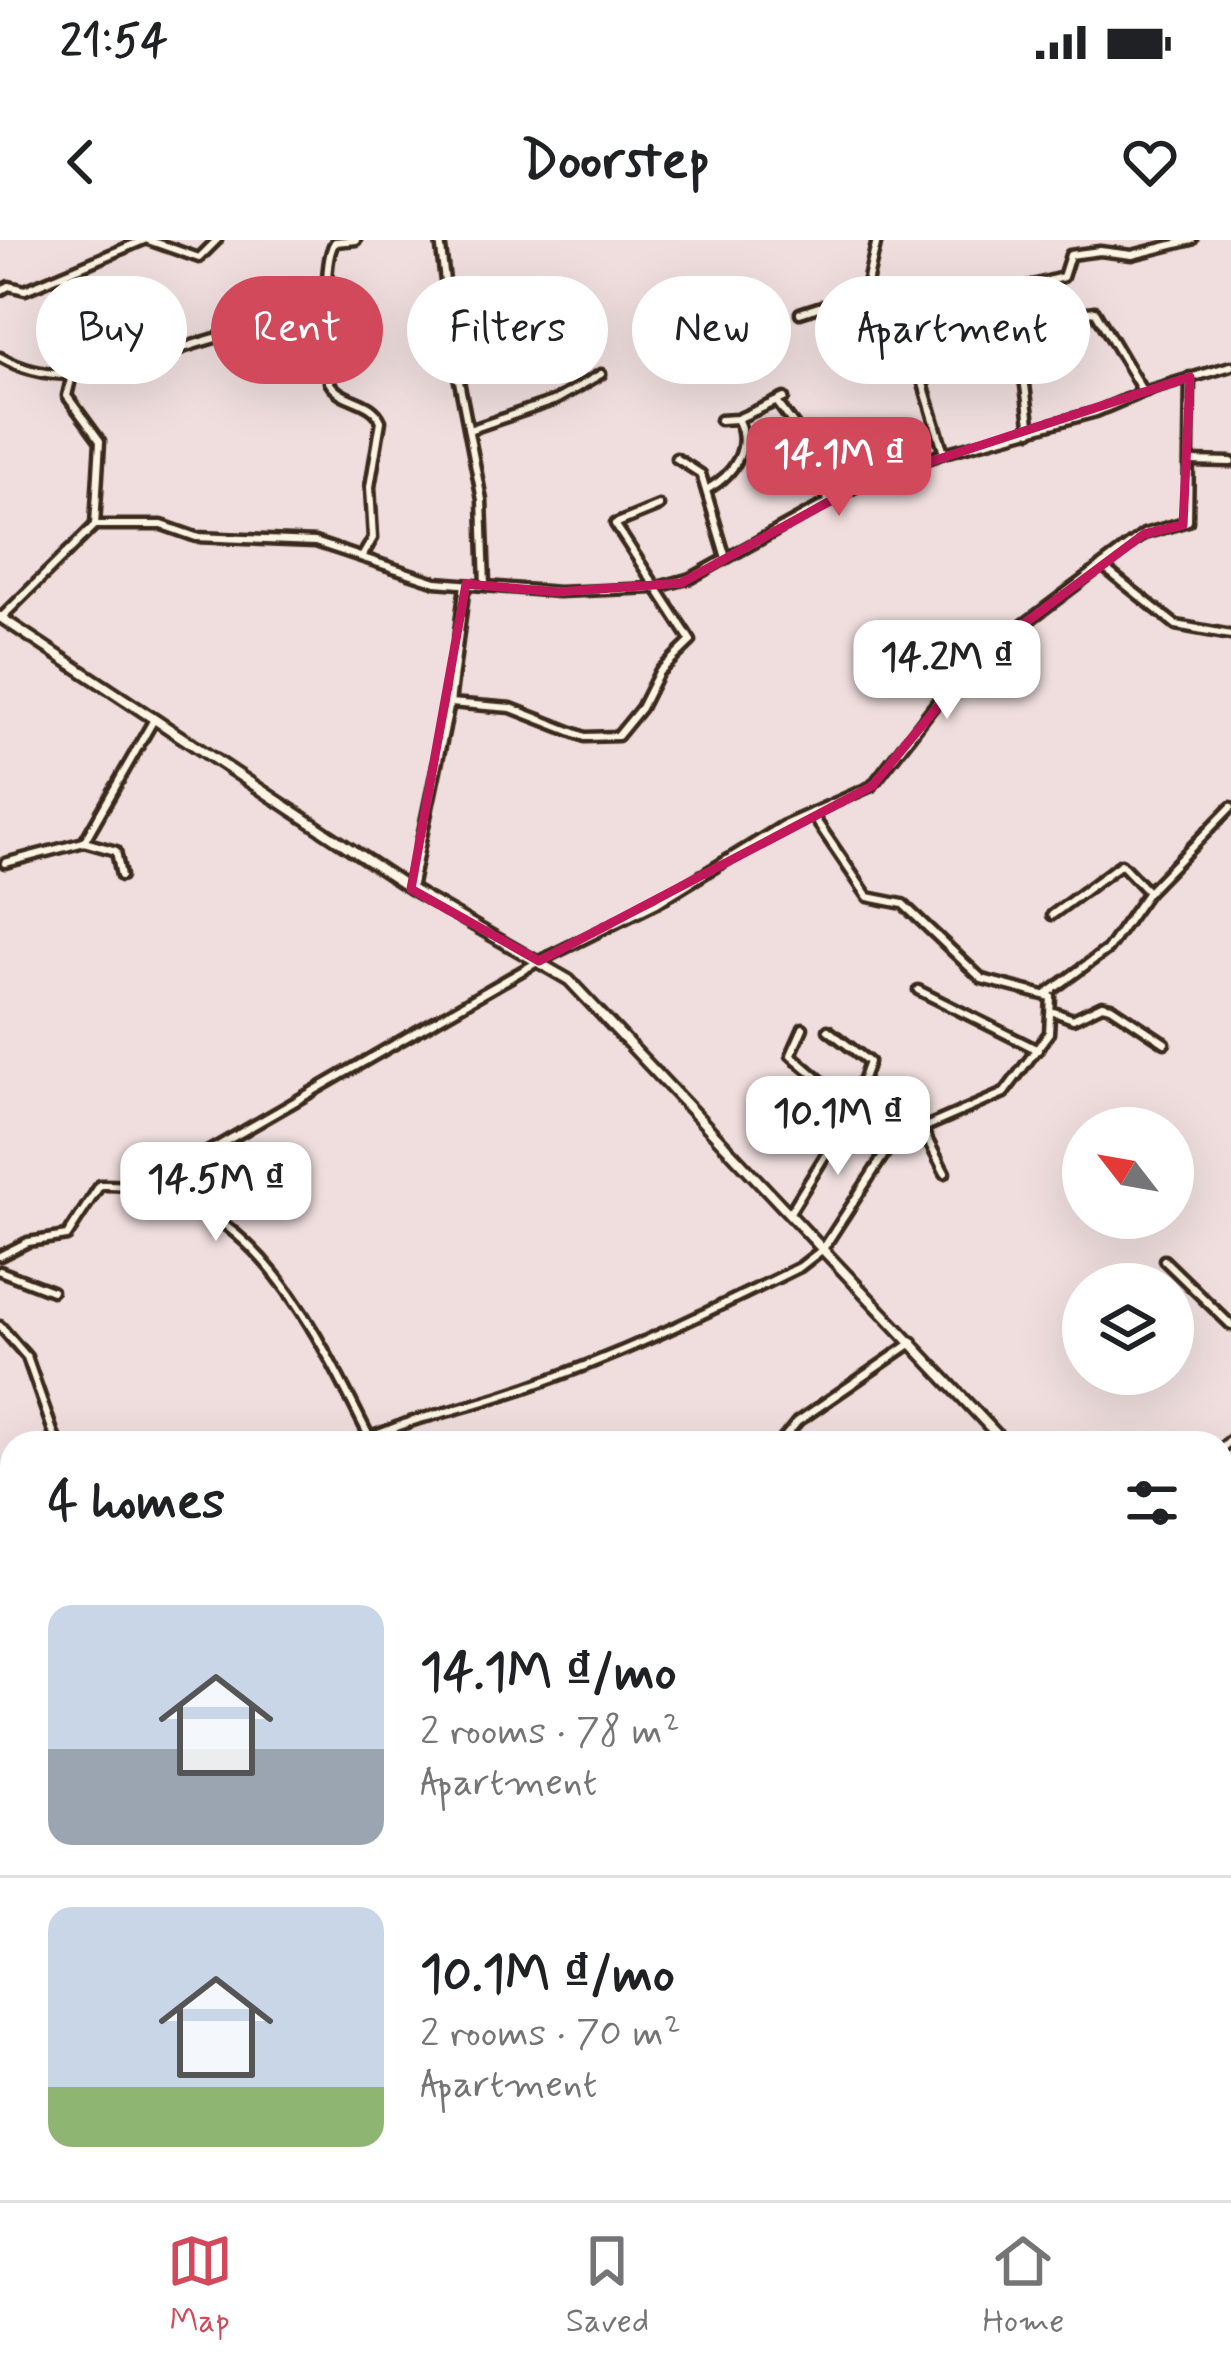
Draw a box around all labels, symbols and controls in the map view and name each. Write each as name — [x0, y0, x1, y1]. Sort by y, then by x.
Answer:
text: 21:54 — [60, 13, 168, 72]
text: Doorstep — [521, 127, 710, 198]
icon: back — [48, 129, 114, 195]
icon: heart — [1117, 129, 1183, 195]
chip: Buy — [36, 276, 187, 384]
chip: Rent — [211, 276, 383, 384]
chip: Filters — [407, 276, 608, 384]
chip: New — [632, 276, 791, 384]
chip: Apartment — [815, 276, 1090, 384]
pin: 14.1M ₫ — [728, 417, 950, 519]
text: 14.1M ₫ — [773, 430, 905, 481]
pin: 14.2M ₫ — [836, 620, 1058, 722]
text: 14.2M ₫ — [880, 633, 1014, 684]
pin: 10.1M ₫ — [727, 1076, 949, 1178]
text: 10.1M ₫ — [773, 1089, 903, 1140]
north arrow — [1062, 1107, 1194, 1239]
map controls — [1062, 1107, 1194, 1395]
pin: 14.5M ₫ — [105, 1142, 327, 1244]
text: 14.5M ₫ — [147, 1155, 285, 1206]
button: layers — [1062, 1263, 1194, 1395]
text: 4 homes — [48, 1470, 225, 1536]
icon: filters — [1119, 1470, 1185, 1536]
text: 14.1M ₫/mo — [420, 1641, 676, 1707]
icon: home — [144, 1653, 288, 1797]
text: 2 rooms · 78 m² — [420, 1707, 680, 1758]
text: Apartment — [420, 1758, 597, 1809]
text: 10.1M ₫/mo — [420, 1943, 675, 2009]
icon: home — [144, 1955, 288, 2099]
text: 2 rooms · 70 m² — [420, 2009, 681, 2060]
text: Apartment — [420, 2060, 597, 2111]
tab: Map — [167, 2228, 233, 2344]
tab: Saved — [566, 2228, 649, 2344]
tab: Home — [982, 2228, 1064, 2344]

